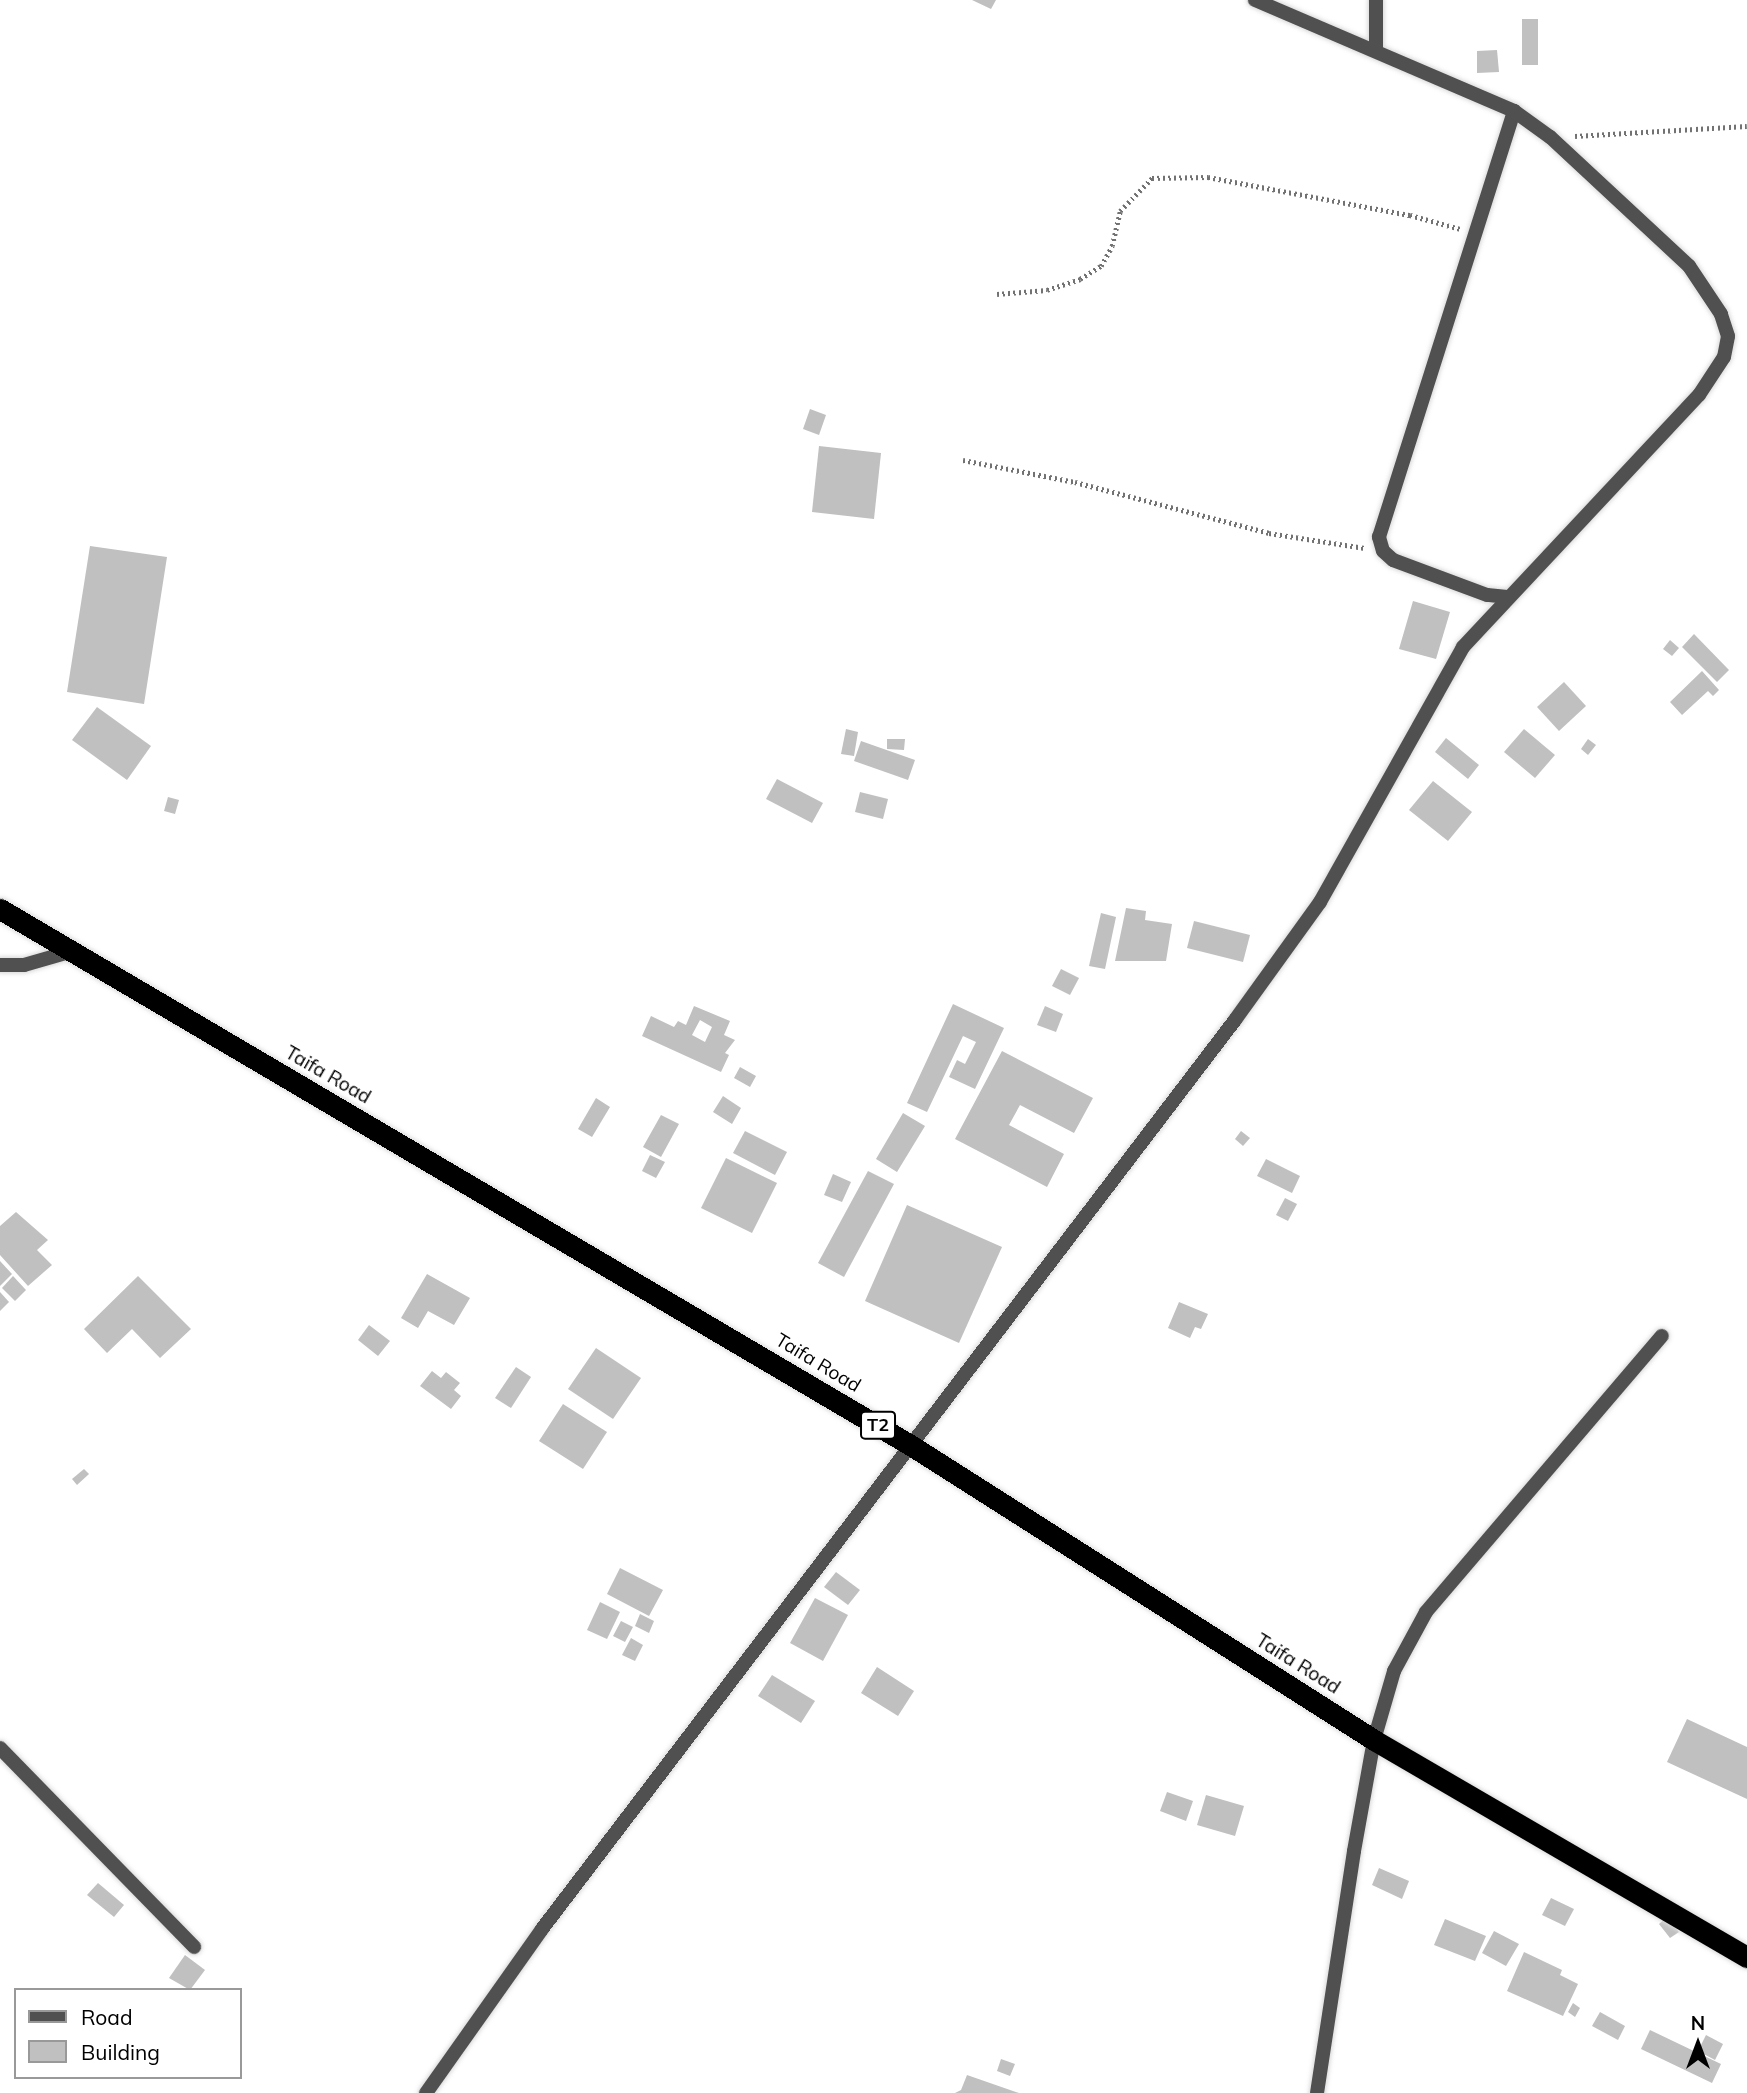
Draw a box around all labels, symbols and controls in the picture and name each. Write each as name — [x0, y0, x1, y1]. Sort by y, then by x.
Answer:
street label: Taifa Road — [281, 1041, 375, 1109]
street label: Taifa Road — [771, 1329, 865, 1397]
road number: T2 — [859, 1410, 897, 1440]
street label: Taifa Road — [1252, 1629, 1344, 1699]
legend — [14, 1988, 242, 2079]
text: Road — [81, 2004, 132, 2030]
north arrow — [1663, 2009, 1733, 2079]
text: N — [1691, 2011, 1705, 2035]
text: Building — [81, 2039, 160, 2065]

